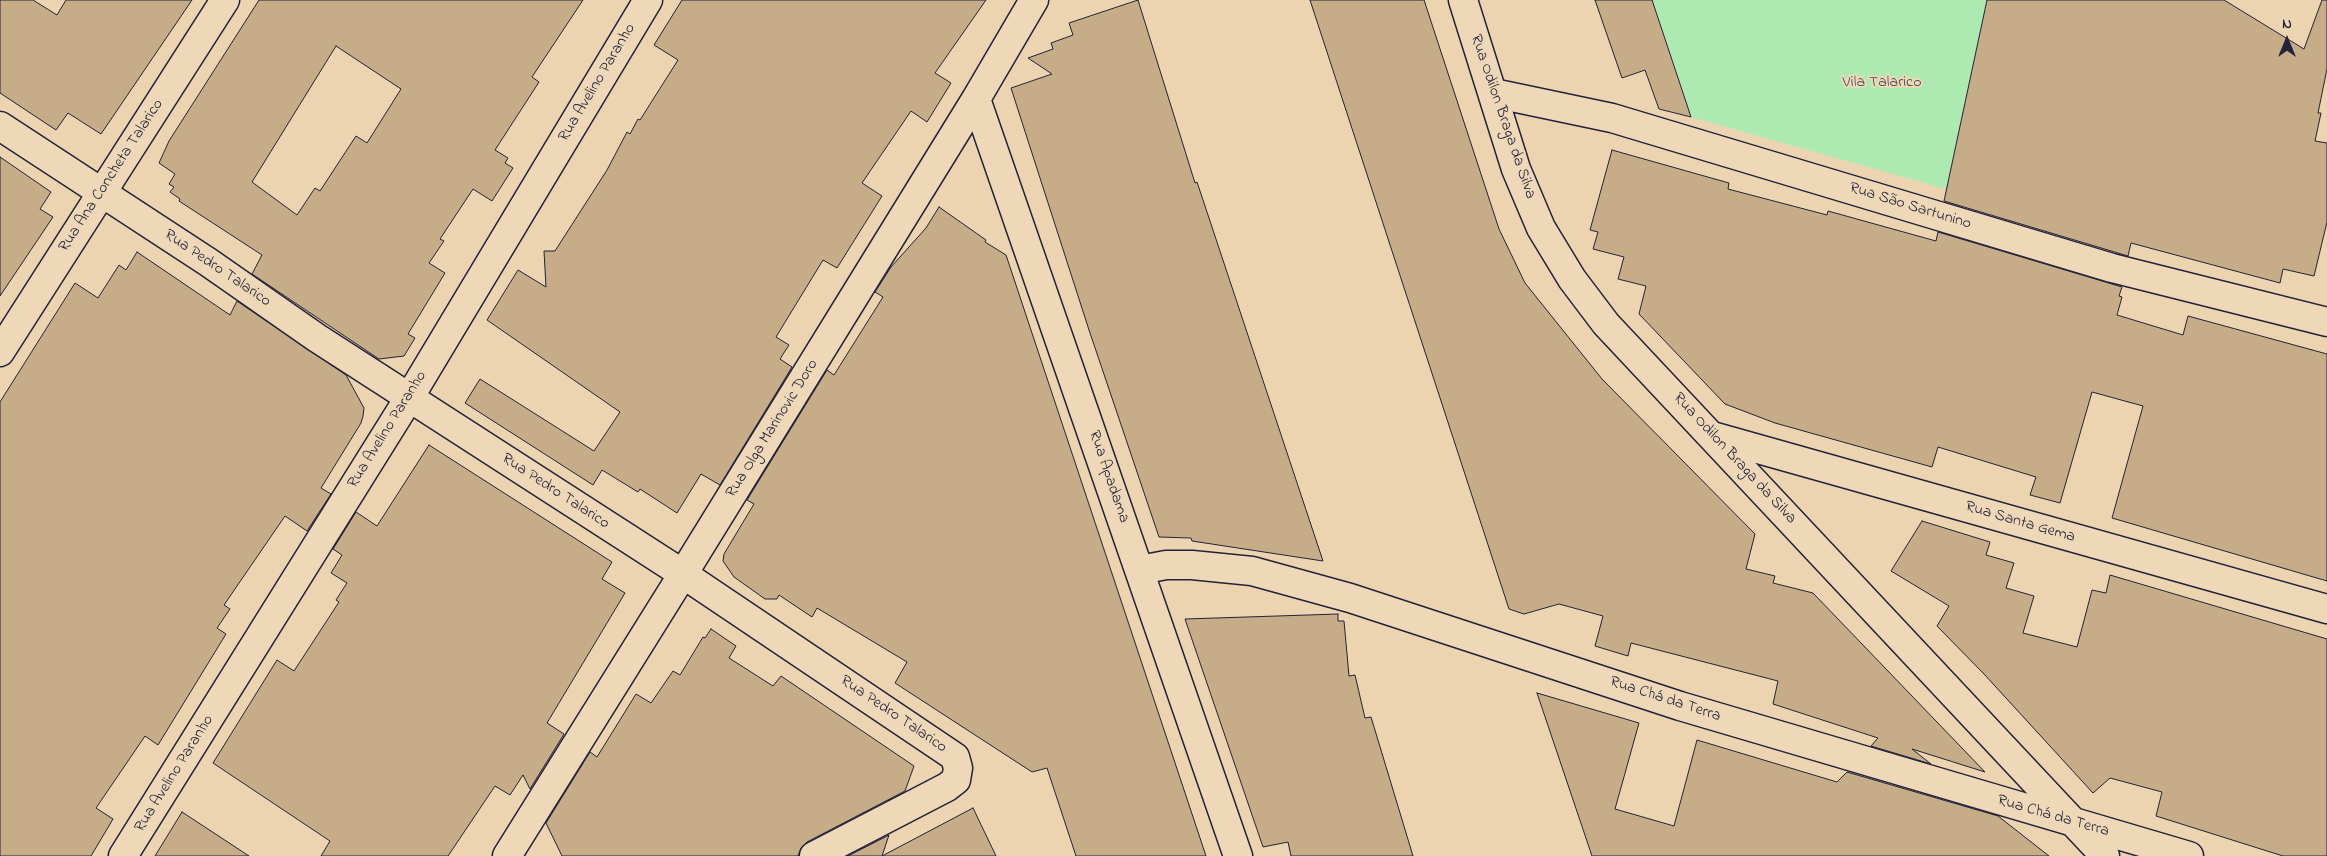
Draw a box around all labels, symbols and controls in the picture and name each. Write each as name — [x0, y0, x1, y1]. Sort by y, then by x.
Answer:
text: N — [2282, 14, 2292, 35]
north arrow — [2262, 15, 2312, 65]
street label: Rua Avelino Paranho — [555, 20, 641, 146]
street label: Rua Odilon Braga da Silva — [1465, 32, 1539, 202]
park label: Vila Talarico — [1843, 73, 1921, 93]
street label: Rua Ana Concheta Talarico — [55, 96, 169, 256]
street label: Rua São Sartunino — [1847, 179, 1973, 235]
street label: Rua Pedro Talarico — [160, 226, 274, 312]
street label: Rua Olga Marinovic Doro — [723, 356, 823, 502]
street label: Rua Avelino Paranho — [344, 368, 432, 492]
street label: Rua Odilon Braga da Silva — [1668, 389, 1800, 529]
street label: Rua Apadama — [1083, 428, 1133, 526]
street label: Rua Pedro Talarico — [497, 450, 613, 534]
street label: Rua Santa Gema — [1963, 498, 2077, 548]
street label: Rua Pedro Talarico — [836, 672, 950, 758]
street label: Rua Chá da Terra — [1607, 673, 1723, 727]
street label: Rua Avelino Paranho — [131, 712, 219, 836]
street label: Rua Chá da Terra — [1995, 792, 2111, 842]

